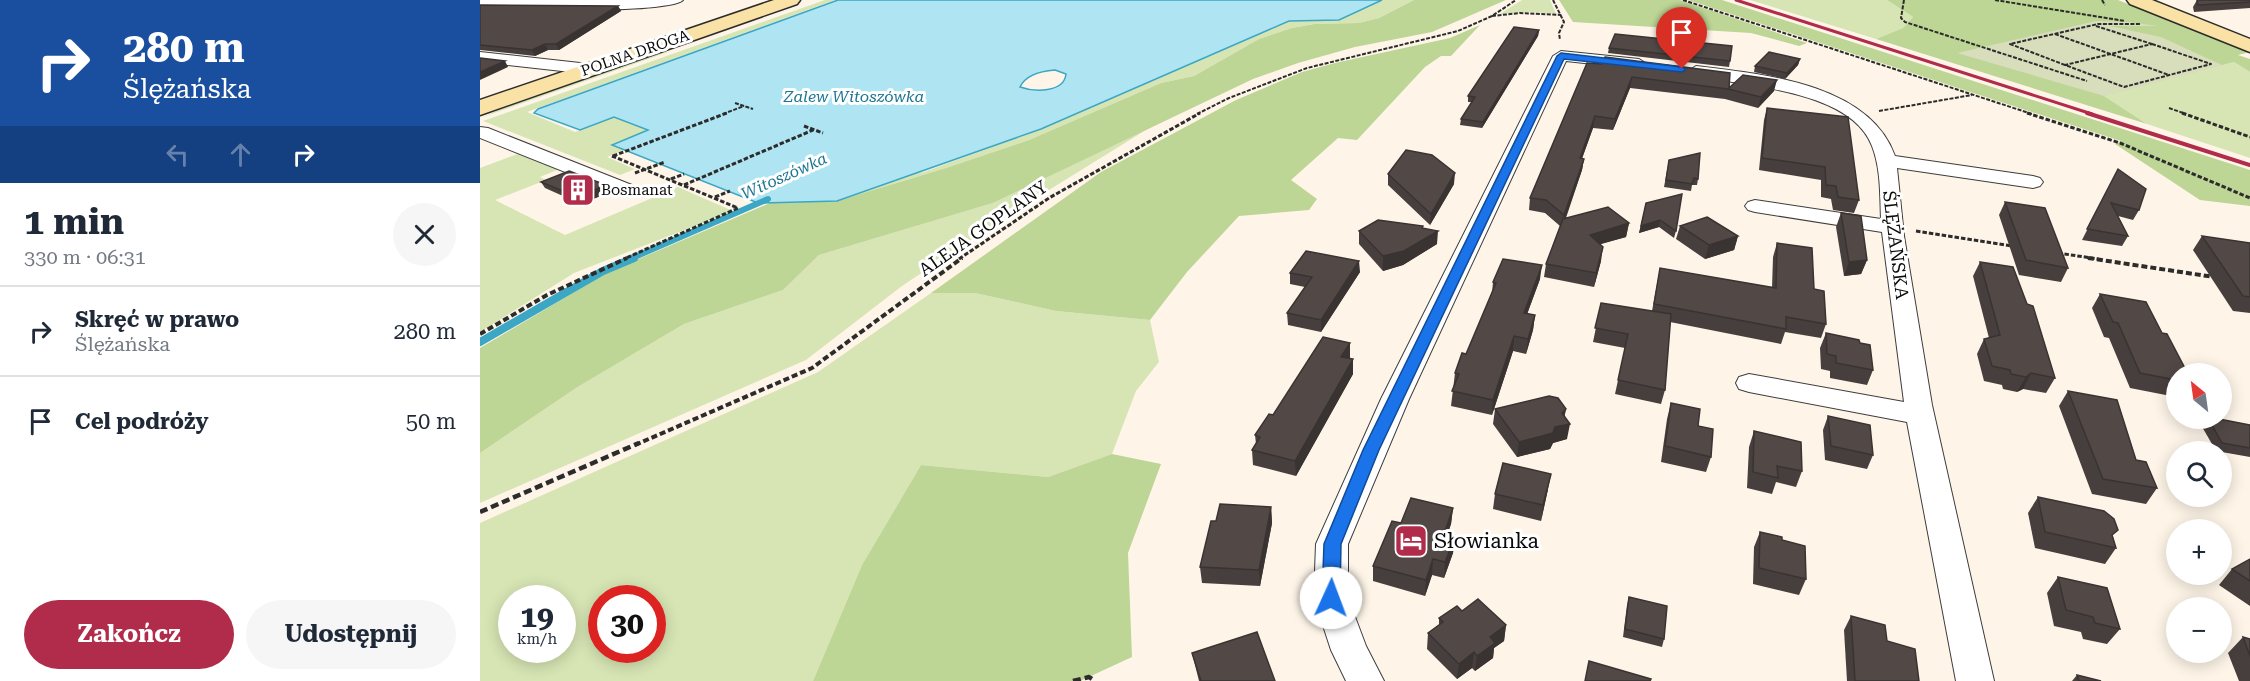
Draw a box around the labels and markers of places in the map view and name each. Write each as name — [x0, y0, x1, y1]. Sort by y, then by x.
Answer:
pin — [1656, 7, 1707, 69]
building icon: Bosmanat — [560, 172, 596, 208]
place label: Bosmanat — [601, 181, 673, 199]
hotel icon: Słowianka — [1393, 523, 1429, 559]
place label: Słowianka — [1434, 529, 1539, 553]

